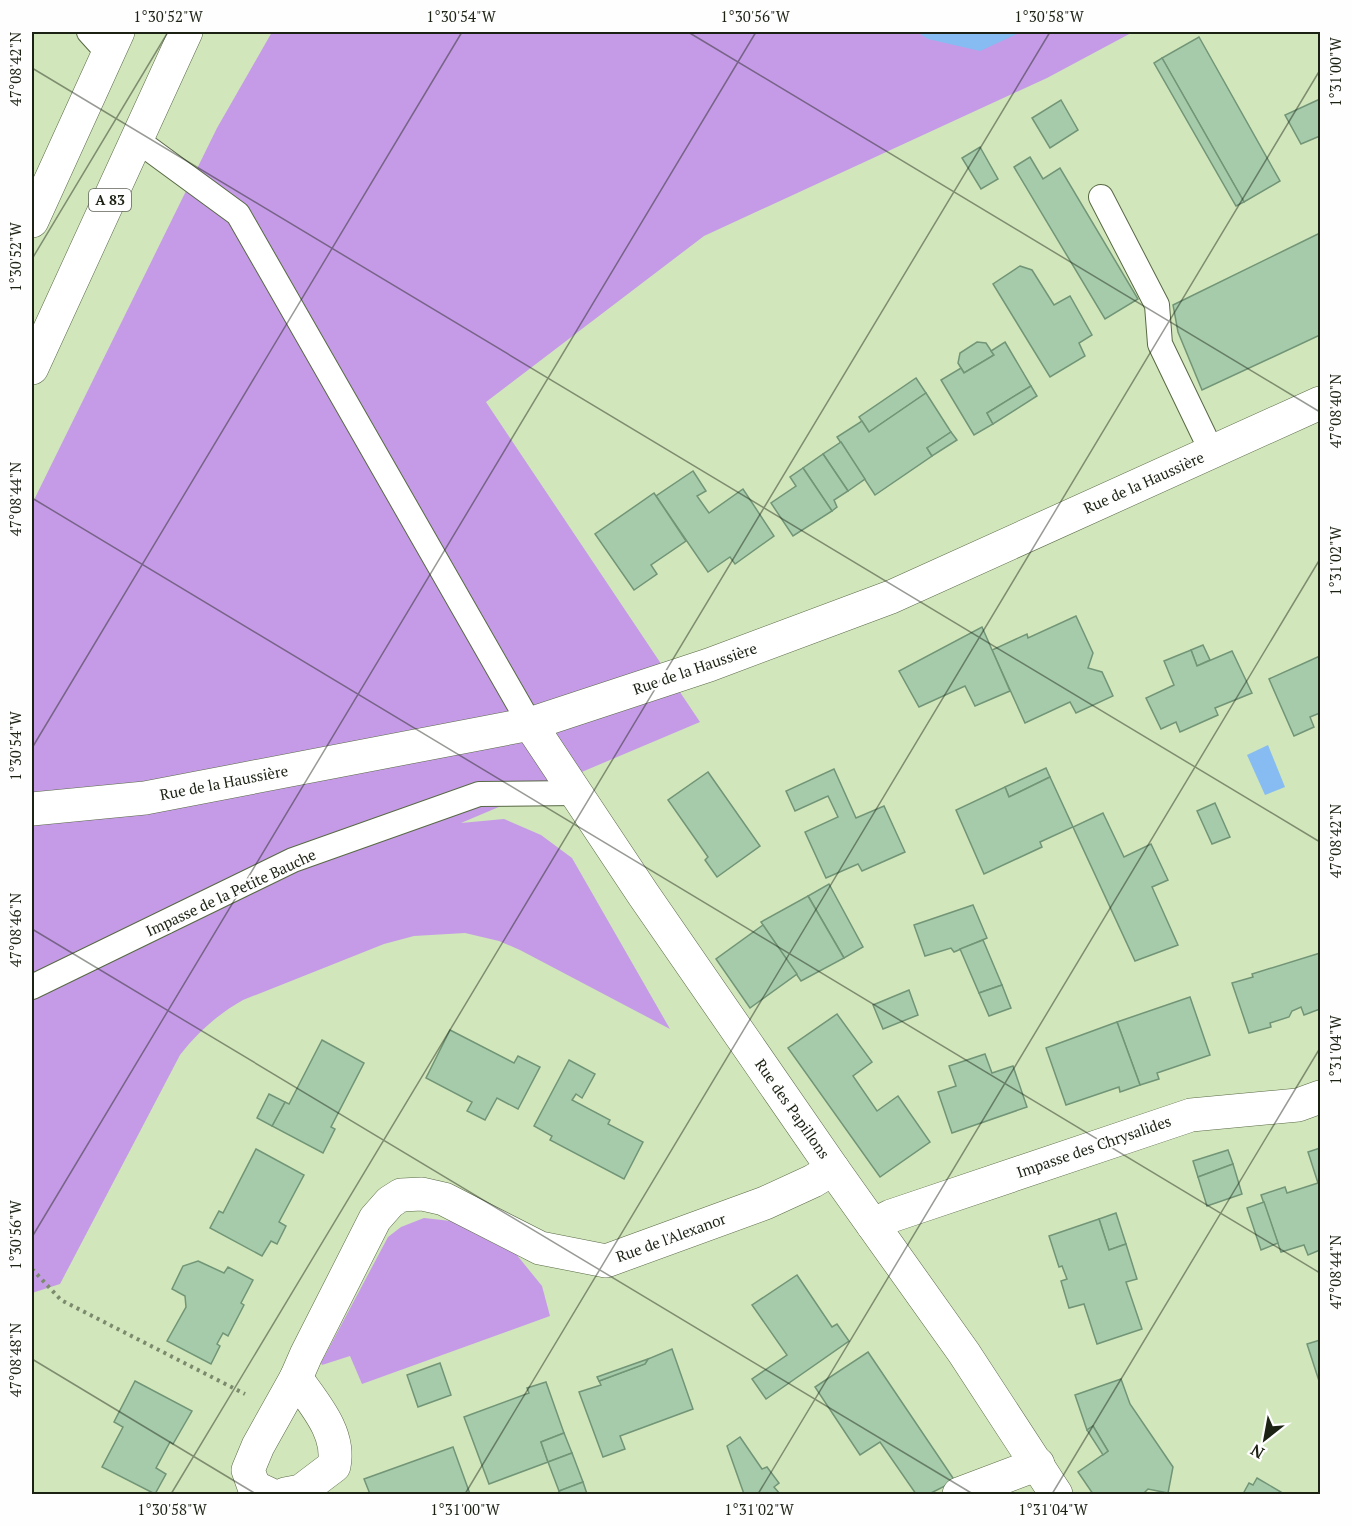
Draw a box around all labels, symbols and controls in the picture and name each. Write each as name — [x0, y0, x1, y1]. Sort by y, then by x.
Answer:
text: 1°30'52"W — [133, 6, 204, 26]
text: 1°30'54"W — [426, 6, 497, 26]
text: 1°30'56"W — [720, 6, 791, 26]
text: 1°30'58"W — [1014, 6, 1085, 26]
text: 47°08'42"N — [5, 32, 25, 106]
text: 1°31'00"W — [1325, 36, 1345, 107]
road number: A 83 — [89, 189, 131, 211]
text: 1°30'52"W — [5, 221, 25, 292]
text: 47°08'40"N — [1325, 374, 1345, 448]
street label: Rue de la Haussière — [1080, 446, 1207, 518]
text: 47°08'44"N — [5, 462, 25, 536]
text: 1°31'02"W — [1325, 525, 1345, 596]
street label: Rue de la Haussière — [630, 637, 759, 699]
text: 1°30'54"W — [5, 710, 25, 781]
street label: Rue de la Haussière — [158, 760, 290, 804]
text: 47°08'42"N — [1325, 804, 1345, 878]
street label: Impasse de la Petite Bauche — [142, 844, 319, 940]
text: 47°08'46"N — [5, 893, 25, 967]
text: 1°31'04"W — [1325, 1014, 1345, 1085]
street label: Rue des Papillons — [751, 1055, 835, 1162]
street label: Impasse des Chrysalides — [1014, 1110, 1174, 1182]
text: 1°30'56"W — [5, 1199, 25, 1270]
street label: Rue de l'Alexanor — [613, 1208, 728, 1266]
text: 47°08'44"N — [1325, 1235, 1345, 1309]
text: 47°08'48"N — [5, 1323, 25, 1397]
north arrow — [1235, 1409, 1295, 1469]
text: N — [1246, 1439, 1268, 1464]
text: 1°30'58"W — [137, 1499, 208, 1519]
text: 1°31'00"W — [430, 1499, 501, 1519]
text: 1°31'02"W — [724, 1499, 795, 1519]
text: 1°31'04"W — [1018, 1499, 1089, 1519]

